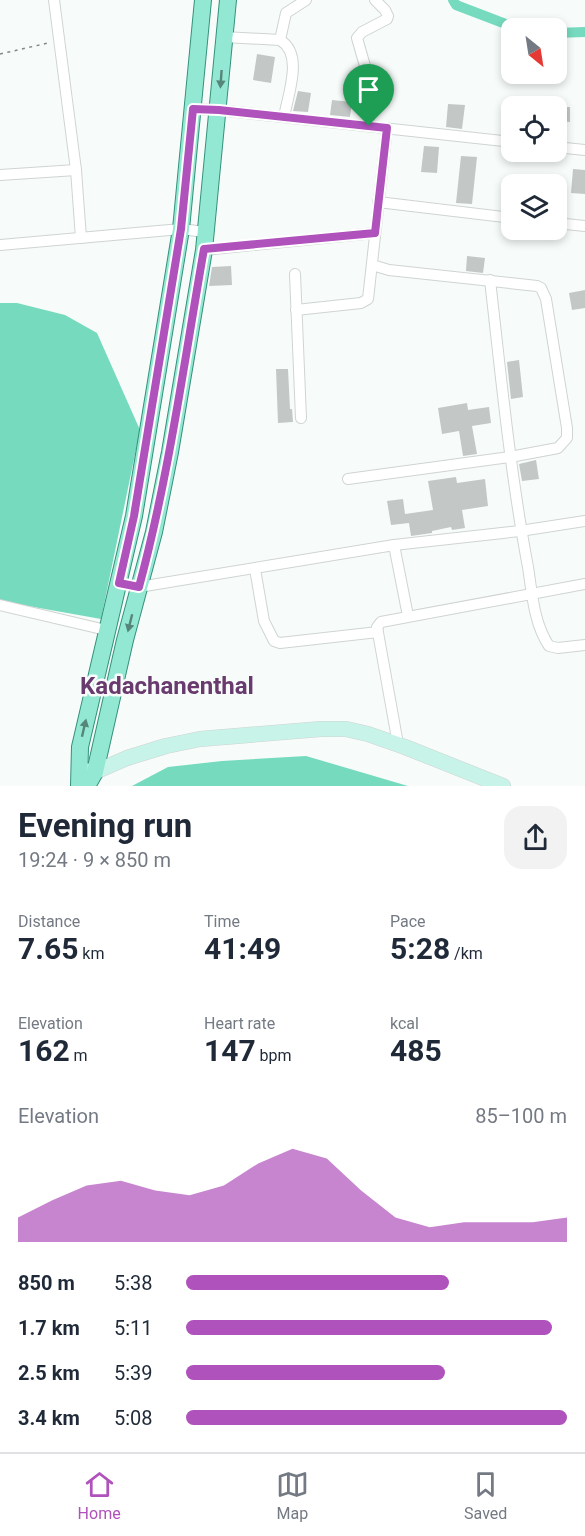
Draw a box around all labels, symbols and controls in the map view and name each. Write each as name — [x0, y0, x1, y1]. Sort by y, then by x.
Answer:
north arrow — [501, 18, 567, 84]
map controls — [501, 18, 567, 240]
pin — [343, 64, 394, 126]
one-way arrow — [216, 70, 226, 89]
icon: arrive — [352, 73, 385, 106]
button: locate — [501, 96, 567, 162]
button: layers — [501, 174, 567, 240]
one-way arrow — [124, 613, 134, 632]
district label: Kadachanenthal — [80, 672, 254, 700]
one-way arrow — [80, 718, 89, 737]
text: Evening run — [18, 806, 192, 845]
button: share — [504, 806, 567, 869]
text: 19:24 · 9 × 850 m — [18, 848, 171, 872]
text: Distance — [18, 912, 80, 931]
text: Time — [204, 912, 240, 931]
text: Pace — [390, 912, 426, 931]
text: 7.65 — [18, 931, 78, 966]
text: 41:49 — [204, 931, 281, 966]
text: 5:28 — [390, 931, 450, 966]
text: km — [78, 944, 104, 963]
text: /km — [450, 944, 483, 963]
text: Elevation — [18, 1014, 83, 1033]
text: Heart rate — [204, 1014, 275, 1033]
text: kcal — [390, 1014, 419, 1033]
text: 162 — [18, 1033, 70, 1068]
text: 147 — [204, 1033, 256, 1068]
text: 485 — [390, 1033, 442, 1068]
text: m — [70, 1046, 88, 1065]
text: bpm — [256, 1046, 292, 1065]
text: Elevation — [18, 1104, 99, 1128]
text: 85–100 m — [475, 1104, 567, 1128]
text: 850 m — [18, 1271, 75, 1295]
text: 5:38 — [114, 1271, 153, 1295]
text: 1.7 km — [18, 1316, 80, 1340]
text: 5:11 — [114, 1316, 153, 1340]
text: 2.5 km — [18, 1361, 80, 1385]
text: 5:39 — [114, 1361, 153, 1385]
text: 3.4 km — [18, 1406, 80, 1430]
text: 5:08 — [114, 1406, 153, 1430]
tab: Home — [78, 1468, 121, 1523]
tab: Map — [276, 1468, 309, 1523]
tab: Saved — [464, 1468, 507, 1523]

